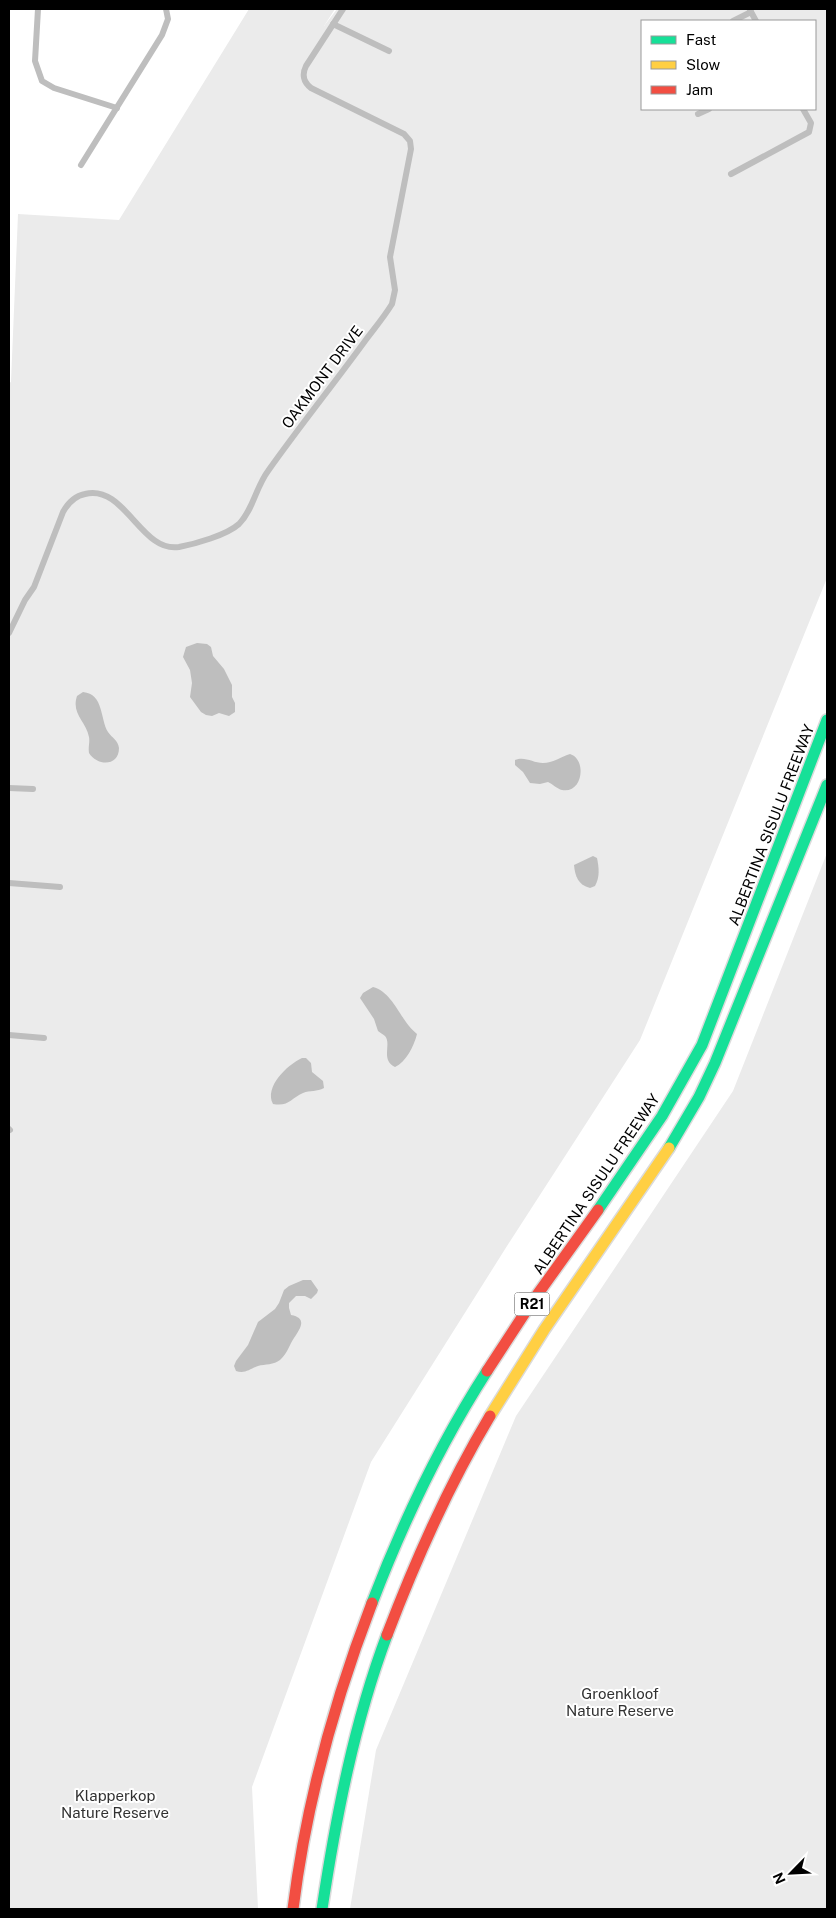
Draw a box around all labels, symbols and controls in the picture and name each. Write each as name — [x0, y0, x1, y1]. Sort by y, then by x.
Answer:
legend — [641, 20, 816, 110]
text: Fast — [686, 31, 716, 48]
text: Slow — [686, 56, 721, 73]
text: Jam — [686, 81, 713, 98]
street label: OAKMONT DRIVE — [278, 322, 366, 432]
street label: ALBERTINA SISULU FREEWAY — [725, 722, 817, 928]
street label: ALBERTINA SISULU FREEWAY — [529, 1091, 663, 1277]
road number: R21 — [514, 1292, 550, 1316]
park label: Groenkloof Nature Reserve — [566, 1685, 674, 1719]
park label: Klapperkop Nature Reserve — [61, 1787, 169, 1821]
north arrow — [766, 1848, 816, 1898]
text: N — [770, 1870, 789, 1887]

